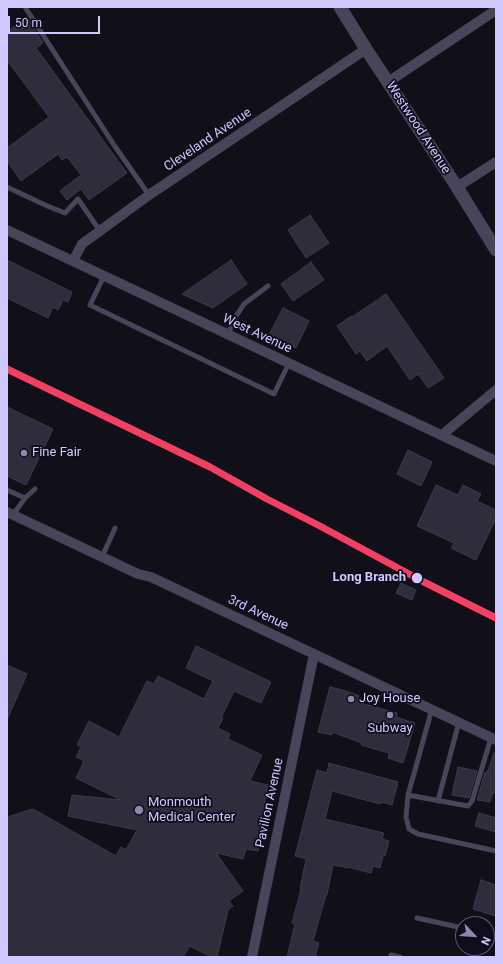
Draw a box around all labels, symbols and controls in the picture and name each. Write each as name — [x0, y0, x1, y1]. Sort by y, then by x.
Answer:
scale bar — [10, 8, 102, 34]
text: 50 m — [15, 16, 42, 30]
street label: Westwood Avenue — [382, 79, 454, 177]
street label: Cleveland Avenue — [161, 105, 255, 175]
street label: West Avenue — [220, 311, 294, 357]
place label: Fine Fair — [32, 445, 81, 461]
marker: Fine Fair — [19, 448, 29, 458]
place label: Long Branch — [333, 570, 406, 586]
marker: Long Branch — [410, 571, 424, 585]
street label: 3rd Avenue — [225, 592, 291, 634]
place label: Joy House — [359, 691, 420, 707]
marker: Joy House — [346, 694, 356, 704]
marker: Subway — [385, 710, 395, 720]
place label: Subway — [367, 721, 413, 737]
street label: Pavilion Avenue — [253, 757, 287, 849]
place label: Monmouth Medical Center — [148, 795, 235, 826]
marker: Monmouth Medical Center — [133, 804, 145, 816]
north arrow — [455, 916, 495, 956]
text: N — [478, 935, 493, 947]

